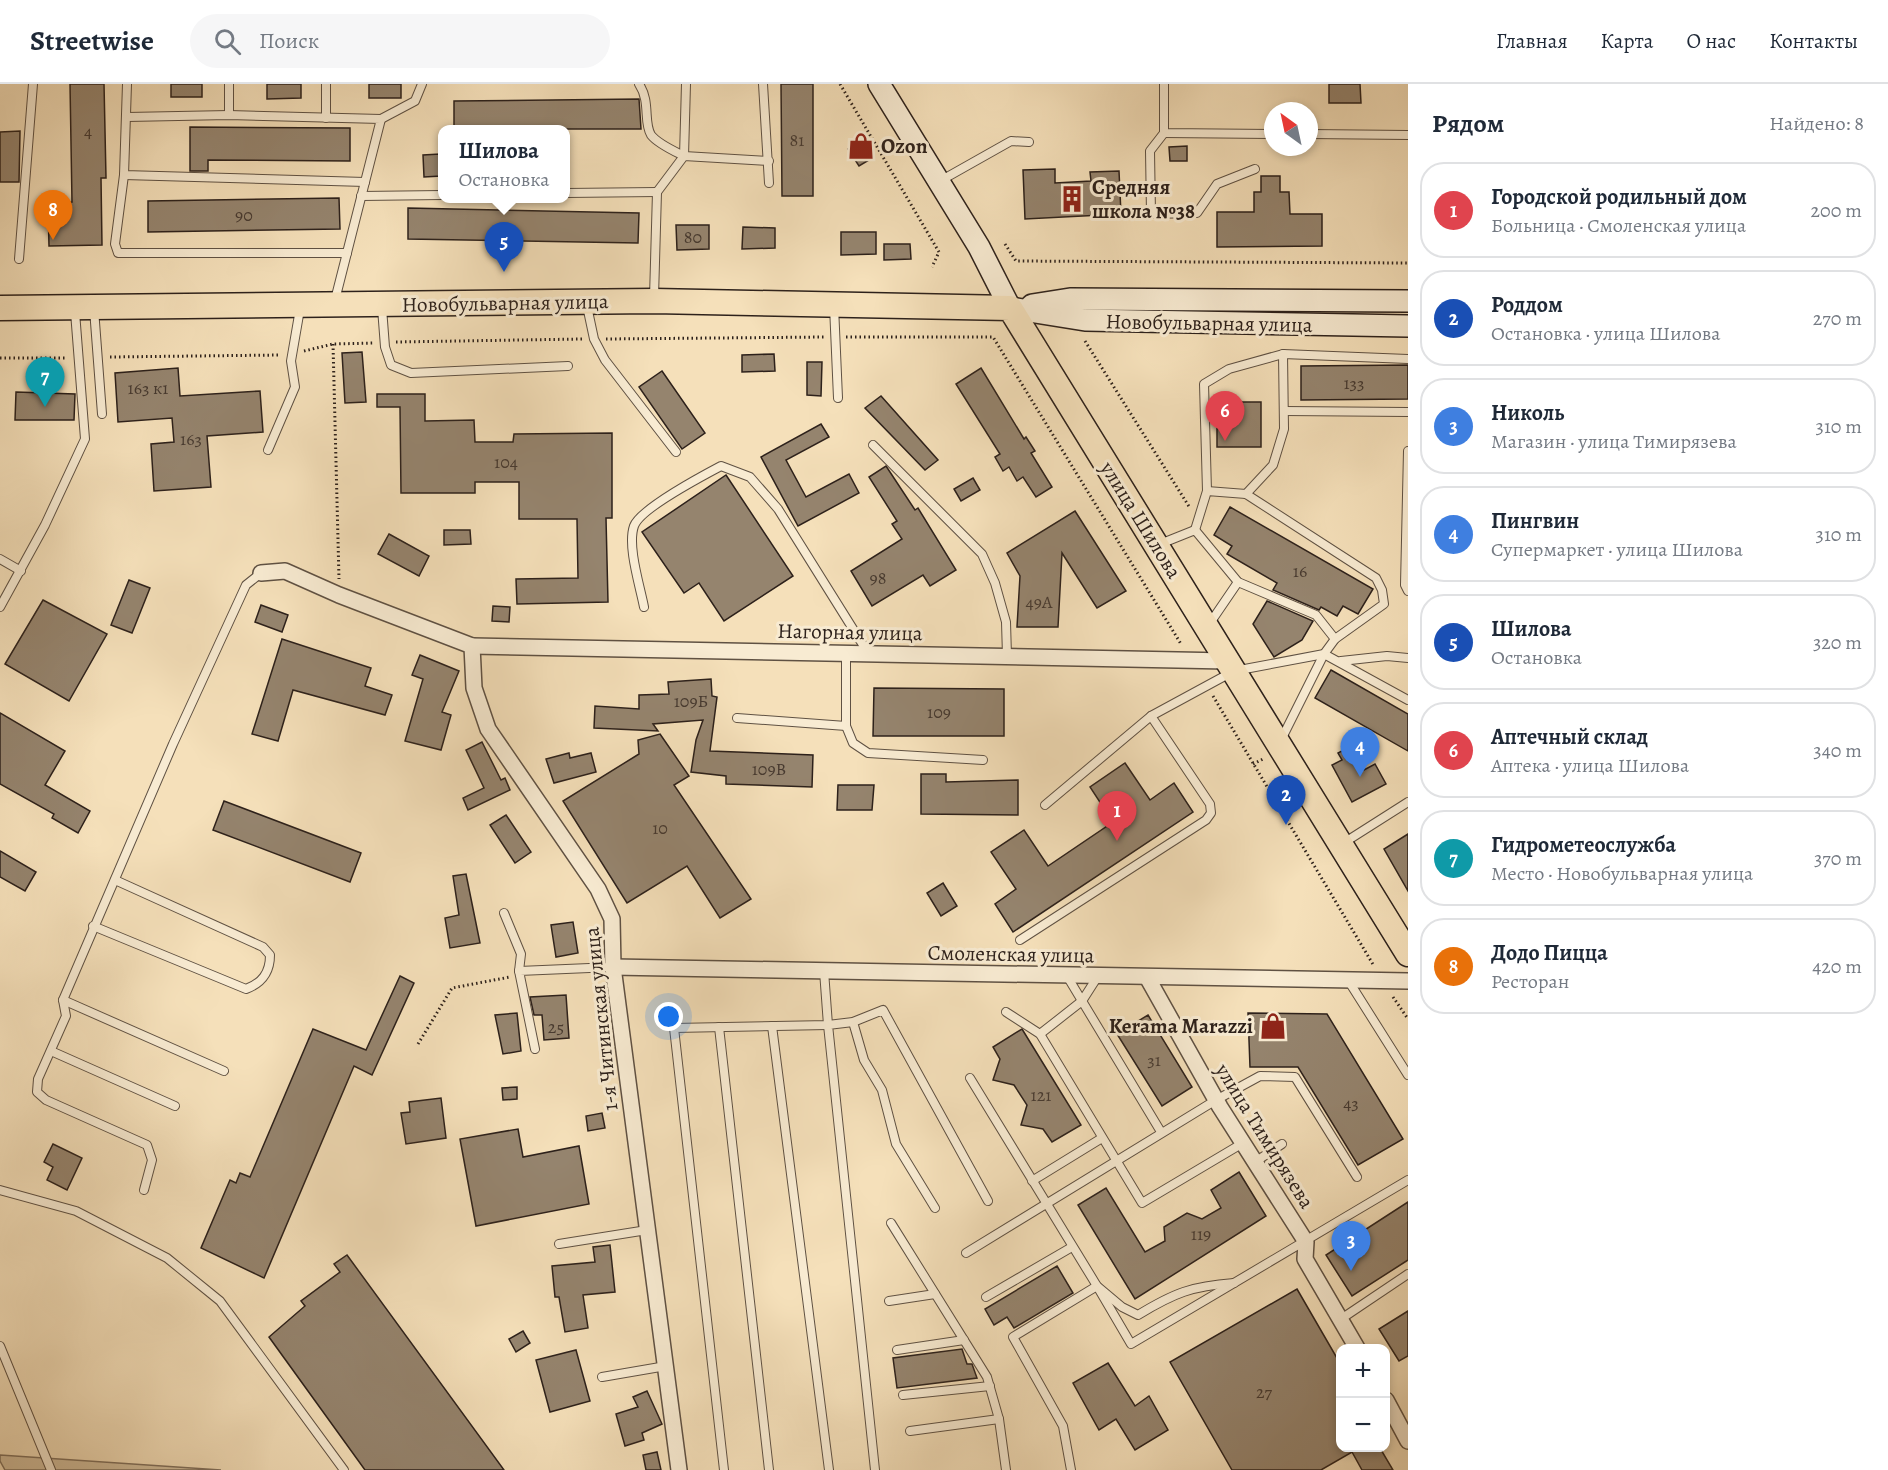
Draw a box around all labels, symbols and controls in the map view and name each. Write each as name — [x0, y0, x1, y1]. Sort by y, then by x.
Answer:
search box — [190, 14, 610, 68]
text: Streetwise — [30, 22, 154, 60]
icon: search — [211, 25, 244, 58]
text: Поиск — [259, 26, 319, 56]
text: Главная — [1496, 27, 1568, 55]
text: Карта — [1601, 27, 1653, 55]
text: О нас — [1686, 27, 1736, 55]
text: Контакты — [1769, 27, 1858, 55]
north arrow — [1264, 102, 1318, 156]
text: Рядом — [1432, 106, 1504, 141]
text: Найдено: 8 — [1769, 110, 1864, 137]
house number: 4 — [84, 119, 92, 143]
popup — [438, 125, 570, 203]
house number: 81 — [790, 128, 804, 152]
shop icon: Ozon — [846, 131, 876, 161]
place label: Ozon — [881, 132, 928, 160]
text: Шилова — [458, 136, 539, 166]
text: Остановка — [458, 166, 550, 193]
place label: Средняя школа №38 — [1092, 173, 1195, 225]
text: Городской родильный дом — [1491, 182, 1747, 212]
building icon: Средняя школа №38 — [1057, 184, 1087, 214]
pin: 8 — [34, 190, 72, 240]
text: 1 — [1450, 197, 1457, 224]
text: 200 m — [1811, 197, 1862, 224]
house number: 90 — [235, 203, 253, 227]
text: Больница · Смоленская улица — [1491, 212, 1746, 239]
pin: 5 — [484, 222, 524, 272]
house number: 80 — [684, 225, 702, 249]
street label: Новобульварная улица — [401, 287, 609, 319]
text: Роддом — [1491, 290, 1563, 320]
text: 2 — [1449, 305, 1458, 332]
text: 270 m — [1813, 305, 1862, 332]
street label: Новобульварная улица — [1105, 307, 1313, 339]
text: Остановка · улица Шилова — [1491, 320, 1721, 347]
pin: 7 — [26, 358, 64, 407]
house number: 133 — [1343, 371, 1365, 395]
house number: 163 к1 — [127, 376, 169, 400]
pin: 6 — [1206, 392, 1244, 441]
text: Николь — [1491, 398, 1564, 428]
text: 3 — [1449, 413, 1458, 440]
text: 310 m — [1816, 413, 1862, 440]
house number: 163 — [180, 427, 202, 451]
text: Магазин · улица Тимирязева — [1491, 428, 1737, 455]
house number: 104 — [494, 450, 518, 474]
street label: улица Шилова — [1093, 455, 1188, 584]
text: Пингвин — [1491, 506, 1579, 536]
text: 4 — [1449, 521, 1458, 548]
text: 310 m — [1816, 521, 1862, 548]
text: Супермаркет · улица Шилова — [1491, 536, 1743, 563]
house number: 16 — [1293, 559, 1307, 583]
house number: 98 — [870, 566, 886, 590]
house number: 49А — [1026, 590, 1053, 614]
text: Шилова — [1491, 614, 1571, 644]
street label: Нагорная улица — [777, 617, 923, 647]
text: 5 — [1449, 629, 1458, 656]
text: 320 m — [1813, 629, 1862, 656]
text: Остановка — [1491, 644, 1582, 671]
house number: 109Б — [674, 689, 708, 713]
house number: 109 — [927, 700, 951, 724]
text: Аптечный склад — [1491, 722, 1648, 752]
pin: 4 — [1340, 728, 1380, 777]
text: 6 — [1449, 737, 1458, 764]
text: 340 m — [1813, 737, 1862, 764]
text: Аптека · улица Шилова — [1491, 752, 1689, 779]
house number: 109В — [752, 757, 786, 781]
pin: 2 — [1266, 776, 1306, 825]
pin: 1 — [1098, 792, 1136, 841]
house number: 10 — [652, 816, 668, 840]
text: Гидрометеослужба — [1491, 830, 1676, 860]
text: 7 — [1449, 845, 1458, 872]
text: 370 m — [1814, 845, 1862, 872]
text: Место · Новобульварная улица — [1491, 860, 1753, 887]
street label: 1-я Читинская улица — [577, 925, 625, 1112]
text: Додо Пицца — [1491, 938, 1608, 968]
street label: Смоленская улица — [927, 939, 1095, 969]
text: 8 — [1449, 953, 1458, 980]
text: 420 m — [1812, 953, 1862, 980]
text: Ресторан — [1491, 968, 1569, 995]
your location — [654, 1002, 683, 1031]
shop icon: Kerama Marazzi — [1258, 1011, 1288, 1041]
place label: Kerama Marazzi — [1109, 1012, 1253, 1040]
house number: 25 — [548, 1015, 564, 1039]
house number: 31 — [1147, 1048, 1161, 1072]
street label: улица Тимирязева — [1209, 1057, 1321, 1214]
house number: 121 — [1031, 1083, 1051, 1107]
house number: 43 — [1343, 1091, 1359, 1115]
house number: 119 — [1191, 1222, 1211, 1246]
pin: 3 — [1332, 1222, 1370, 1271]
map controls — [1336, 1344, 1390, 1452]
button: + — [1336, 1344, 1390, 1398]
house number: 27 — [1256, 1380, 1272, 1404]
button: − — [1336, 1398, 1390, 1452]

